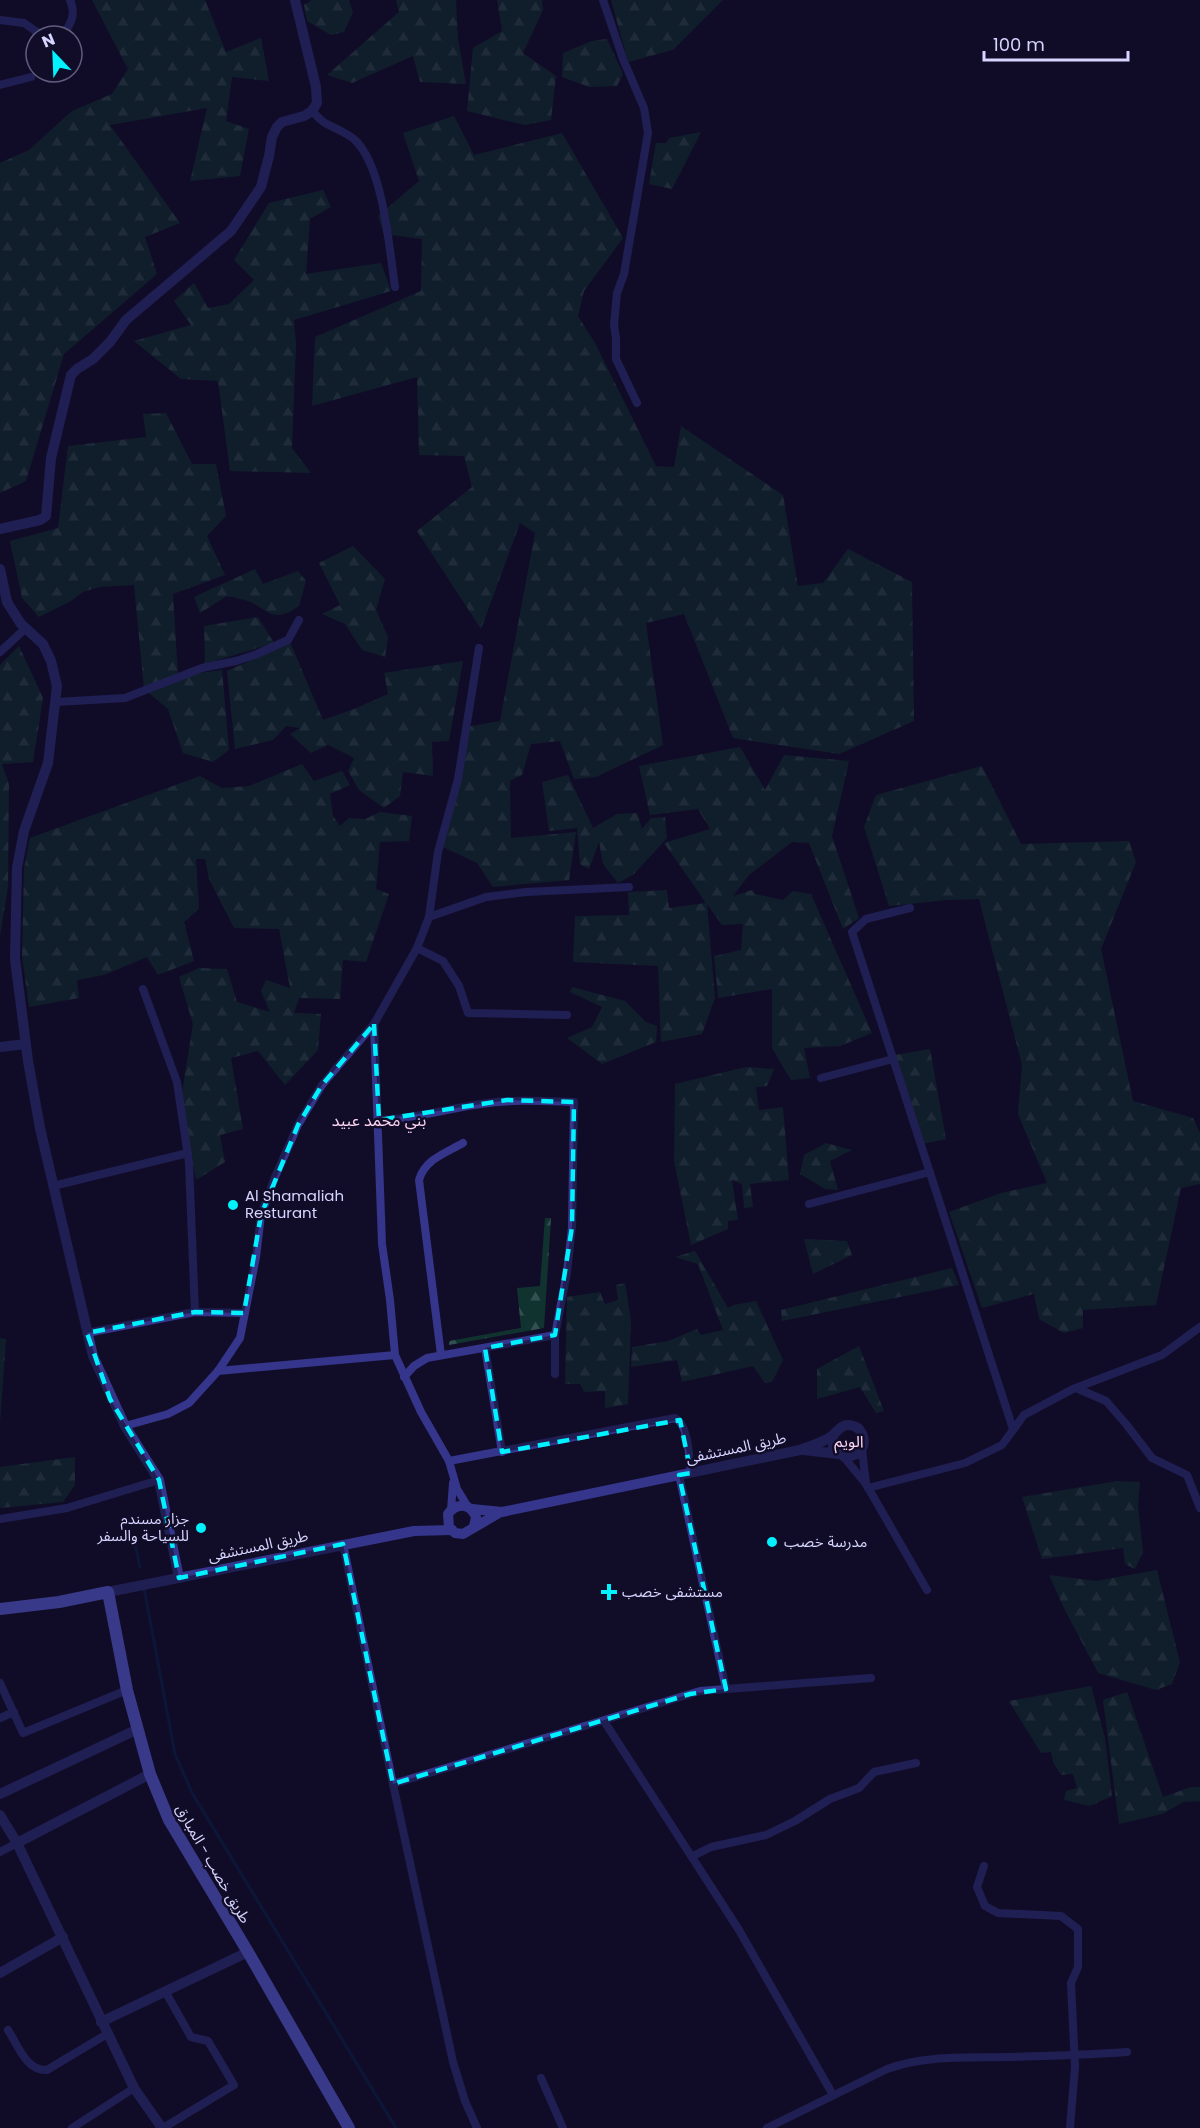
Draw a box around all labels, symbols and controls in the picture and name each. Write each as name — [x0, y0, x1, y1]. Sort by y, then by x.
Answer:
north arrow — [24, 24, 84, 84]
scale bar — [984, 24, 1128, 62]
text: N — [38, 28, 58, 54]
text: 100 m — [993, 32, 1045, 57]
district label: بني محمد عبيد — [332, 1109, 426, 1133]
place label: Al Shamaliah Resturant — [245, 1185, 344, 1223]
marker: Al Shamaliah Resturant — [226, 1198, 240, 1212]
street label: طريق المستشفى — [684, 1427, 788, 1468]
district label: الويم — [834, 1430, 864, 1454]
place label: جزار مسندم للسياحة والسفر — [96, 1508, 189, 1546]
marker: جزار مسندم للسياحة والسفر — [194, 1521, 208, 1535]
street label: طريق المستشفى — [206, 1525, 310, 1566]
place label: مدرسة خصب — [784, 1531, 867, 1552]
marker: مدرسة خصب — [765, 1535, 779, 1549]
place label: مستشفى خصب — [622, 1581, 723, 1602]
marker: مستشفى خصب — [600, 1583, 618, 1601]
street label: طريق خصب - المبارق — [171, 1800, 256, 1927]

